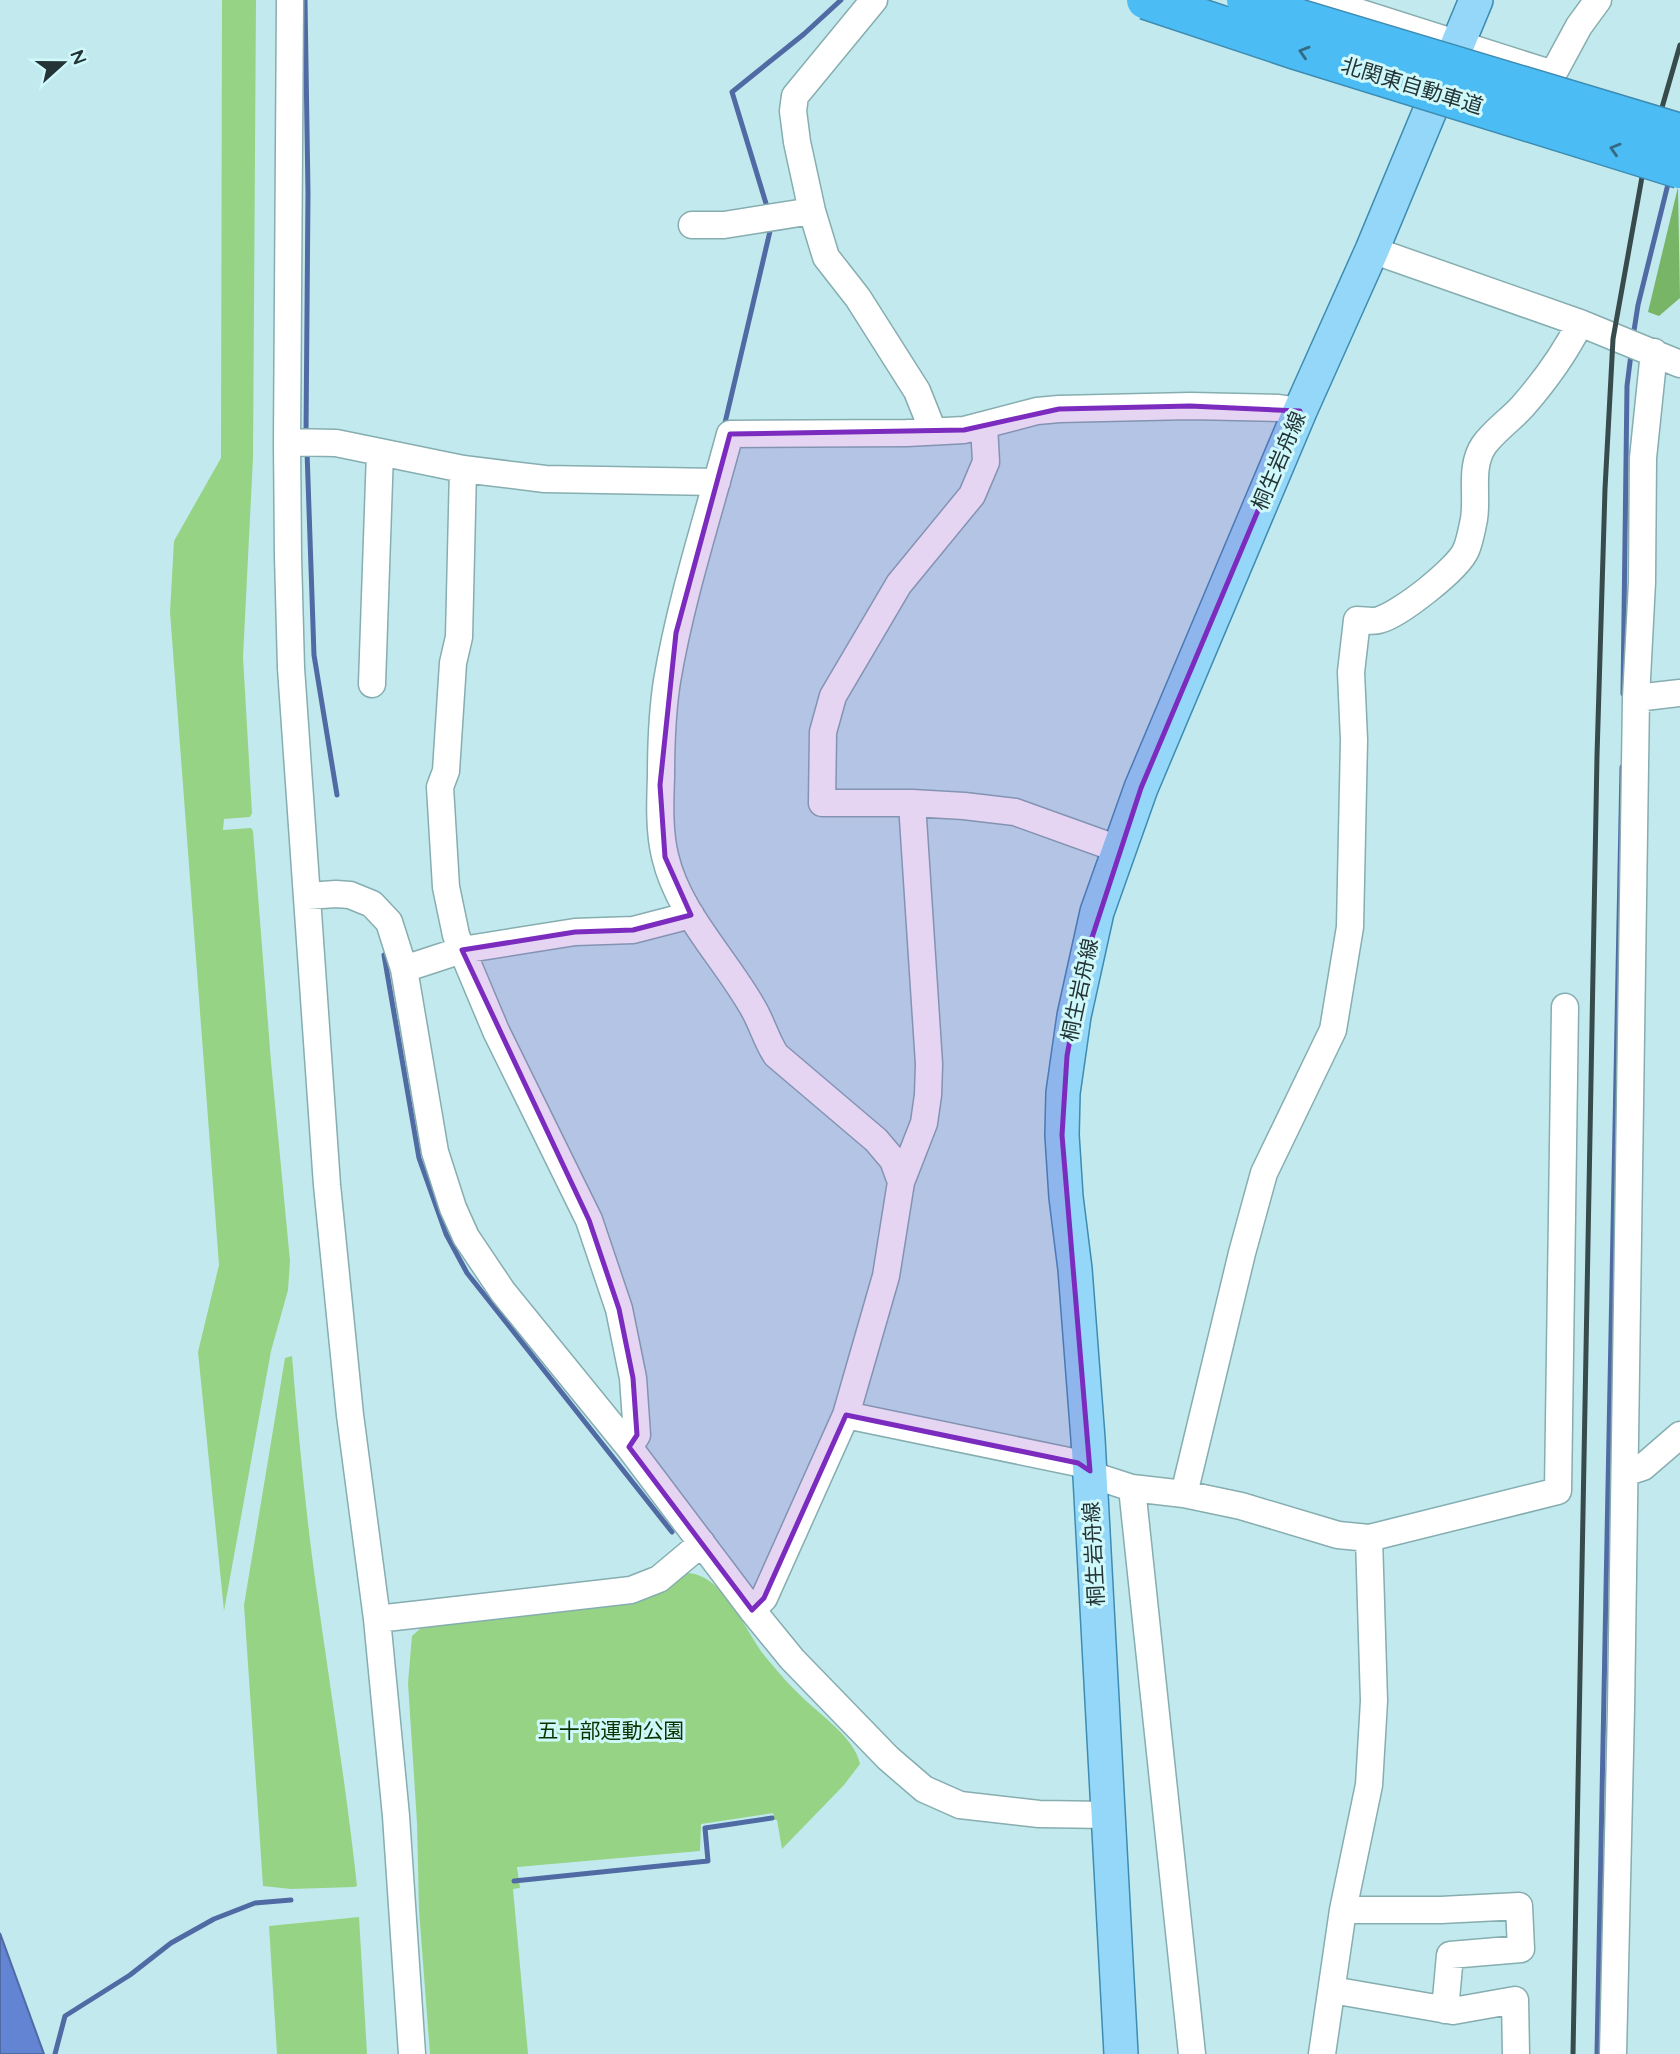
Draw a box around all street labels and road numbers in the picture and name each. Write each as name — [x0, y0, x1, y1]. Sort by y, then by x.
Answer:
street label: 北関東自動車道 — [1338, 51, 1486, 119]
street label: 桐生岩舟線 — [1246, 407, 1311, 514]
street label: 桐生岩舟線 — [1055, 936, 1103, 1044]
street label: 桐生岩舟線 — [1077, 1501, 1109, 1607]

